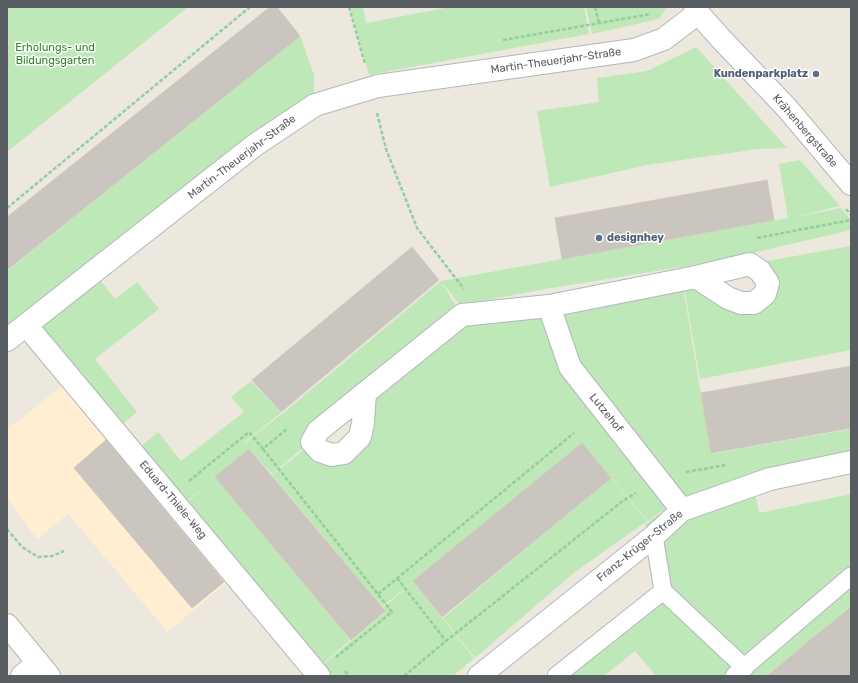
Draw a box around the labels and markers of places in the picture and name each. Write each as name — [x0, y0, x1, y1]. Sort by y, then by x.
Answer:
place label: Kundenparkplatz — [714, 67, 808, 81]
marker: Kundenparkplatz — [811, 69, 821, 79]
place label: designhey — [607, 231, 664, 245]
marker: designhey — [594, 233, 604, 243]

